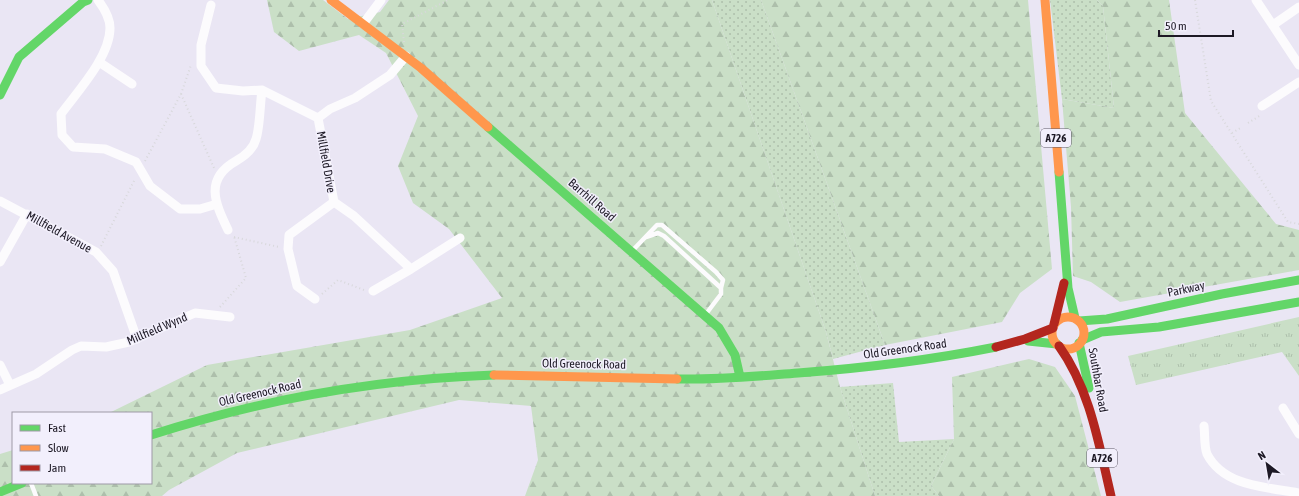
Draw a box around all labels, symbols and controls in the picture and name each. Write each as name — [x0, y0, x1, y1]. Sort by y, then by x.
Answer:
scale bar — [1159, 12, 1233, 38]
text: 50 m — [1165, 19, 1187, 33]
road number: A726 — [1041, 129, 1071, 147]
street label: Millfield Drive — [314, 130, 338, 194]
street label: Barrhill Road — [566, 176, 618, 224]
street label: Millfield Avenue — [24, 208, 94, 256]
street label: Parkway — [1166, 278, 1206, 300]
street label: Millfield Wynd — [125, 310, 189, 348]
street label: Old Greenock Road — [862, 336, 948, 362]
street label: Southbar Road — [1085, 347, 1111, 413]
street label: Old Greenock Road — [542, 356, 626, 372]
street label: Old Greenock Road — [218, 377, 302, 409]
legend — [12, 412, 152, 484]
text: Fast — [48, 421, 66, 435]
text: Slow — [48, 441, 69, 455]
north arrow — [1247, 444, 1287, 484]
road number: A726 — [1087, 449, 1117, 467]
text: N — [1256, 449, 1268, 462]
text: Jam — [48, 461, 66, 475]

